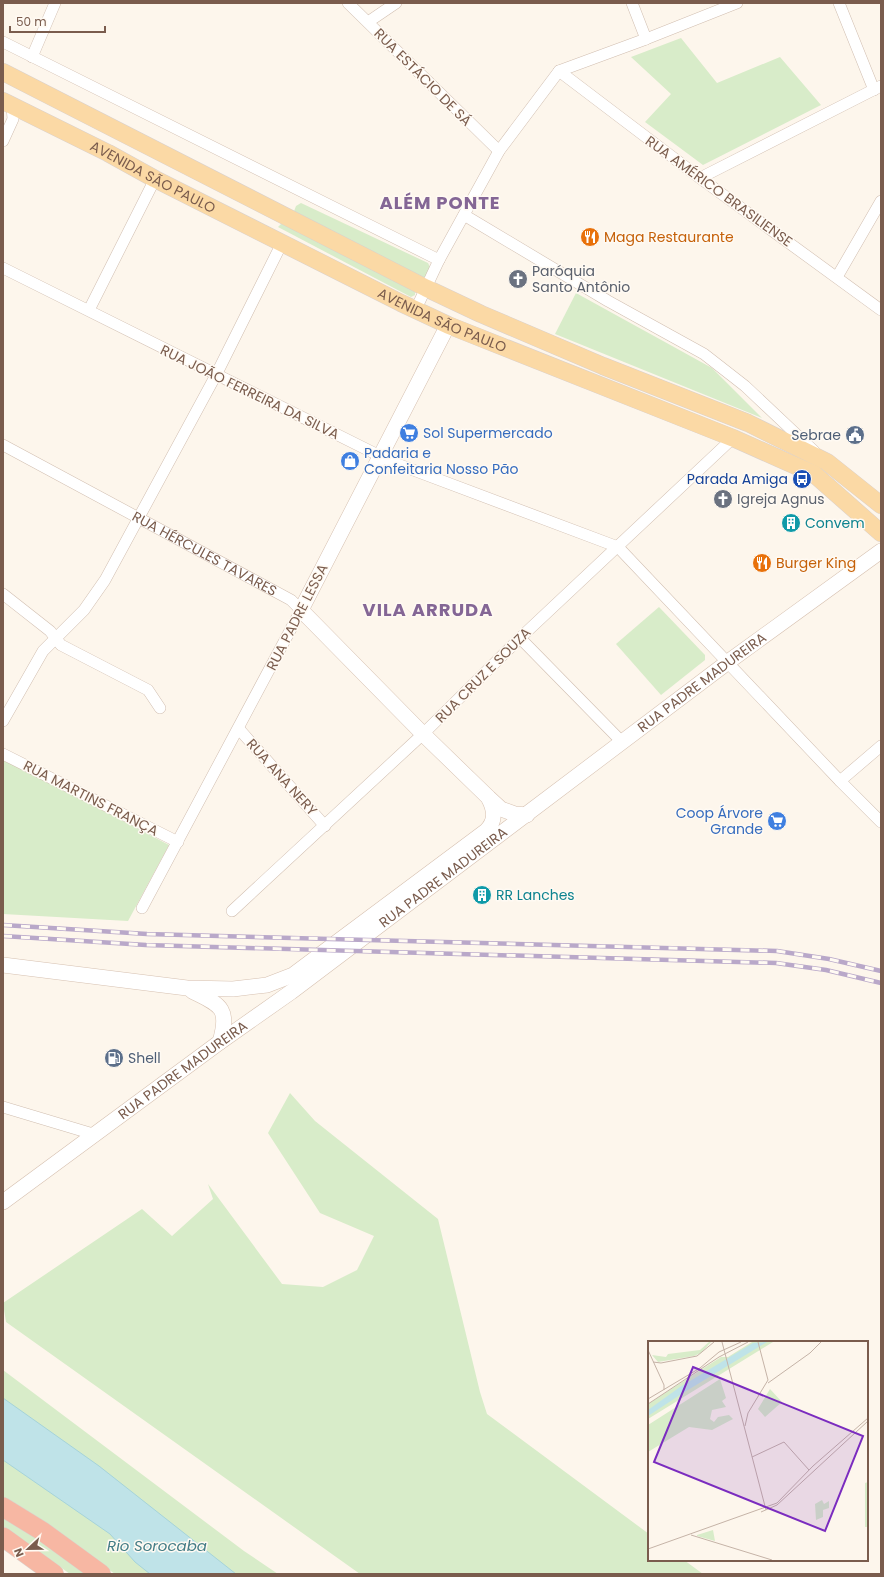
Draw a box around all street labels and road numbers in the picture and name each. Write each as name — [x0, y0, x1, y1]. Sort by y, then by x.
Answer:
street label: RUA ESTÁCIO DE SÁ — [370, 24, 476, 130]
street label: RUA AMÉRICO BRASILIENSE — [641, 131, 797, 251]
street label: AVENIDA SÃO PAULO — [87, 136, 219, 218]
street label: AVENIDA SÃO PAULO — [374, 283, 510, 357]
street label: RUA JOÃO FERREIRA DA SILVA — [157, 340, 343, 444]
street label: RUA HÉRCULES TAVARES — [129, 506, 281, 601]
street label: RUA PADRE LESSA — [262, 560, 332, 674]
street label: RUA CRUZ E SOUZA — [431, 623, 535, 727]
street label: RUA PADRE MADUREIRA — [633, 628, 770, 737]
street label: RUA ANA NERY — [242, 734, 322, 820]
street label: RUA MARTINS FRANÇA — [20, 755, 162, 841]
street label: RUA PADRE MADUREIRA — [375, 822, 511, 932]
street label: RUA PADRE MADUREIRA — [114, 1016, 251, 1124]

